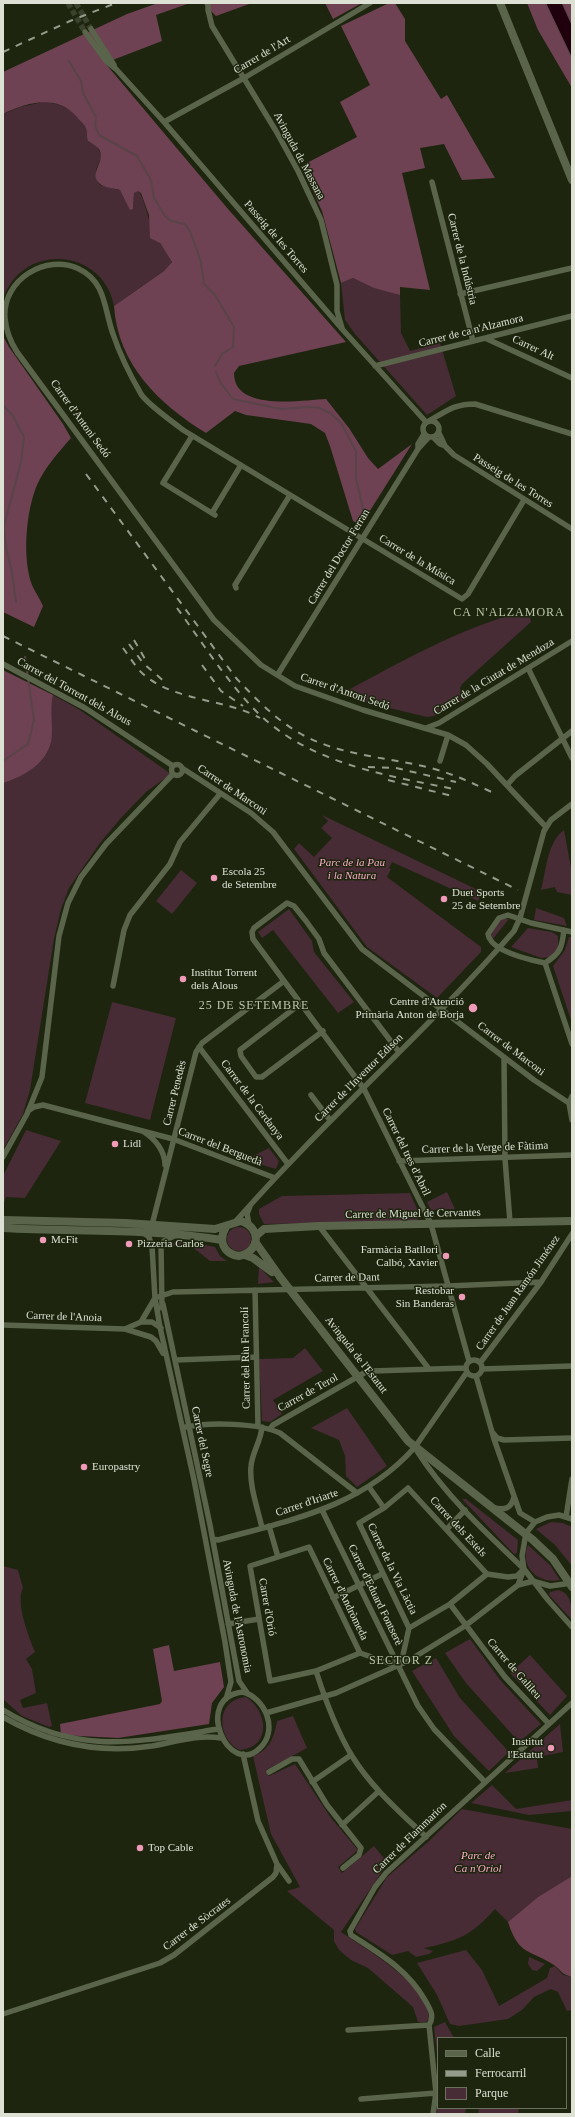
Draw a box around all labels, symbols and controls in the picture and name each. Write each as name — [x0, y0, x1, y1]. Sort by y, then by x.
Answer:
street label: Carrer de l'Art — [231, 33, 293, 77]
street label: Avinguda de Massana — [270, 110, 328, 202]
street label: Passeig de les Torres — [241, 198, 311, 276]
street label: Carrer de la Indústria — [444, 212, 480, 306]
street label: Carrer de ca n'Alzamora — [417, 312, 525, 350]
street label: Carrer Alt — [510, 333, 556, 363]
street label: Carrer d'Antoni Sedó — [47, 377, 113, 461]
street label: Passeig de les Torres — [471, 451, 555, 511]
street label: Carrer del Doctor Ferran — [305, 507, 373, 607]
street label: Carrer de la Música — [376, 532, 458, 588]
district label: CA N'ALZAMORA — [453, 606, 565, 620]
street label: Carrer de la Ciutat de Mendoza — [431, 636, 557, 718]
street label: Carrer del Torrent dels Alous — [14, 655, 134, 729]
street label: Carrer d'Antoni Sedó — [299, 671, 391, 713]
street label: Carrer de Marconi — [195, 762, 269, 818]
park label: Parc de la Pau i la Natura — [319, 856, 385, 882]
place label: Escola 25 de Setembre — [222, 865, 277, 891]
marker: Escola 25 de Setembre — [209, 873, 219, 883]
place label: Duet Sports 25 de Setembre — [452, 886, 520, 912]
marker: Duet Sports 25 de Setembre — [439, 894, 449, 904]
place label: Institut Torrent dels Alous — [191, 966, 257, 992]
marker: Institut Torrent dels Alous — [178, 974, 188, 984]
place label: Centre d'Atenció Primària Anton de Borja — [356, 995, 464, 1021]
district label: 25 DE SETEMBRE — [199, 999, 309, 1013]
marker: Centre d'Atenció Primària Anton de Borja — [467, 1002, 479, 1014]
street label: Carrer de Marconi — [475, 1019, 547, 1079]
street label: Carrer de l'Inventor Edison — [312, 1031, 406, 1125]
street label: Carrer de la Cerdanya — [218, 1057, 286, 1143]
street label: Carrer Penedès — [161, 1059, 189, 1127]
street label: Carrer del tres d'Abril — [379, 1106, 433, 1198]
street label: Carrer del Berguedà — [176, 1125, 264, 1169]
place label: Lidl — [123, 1137, 141, 1151]
marker: Lidl — [110, 1139, 120, 1149]
street label: Carrer de la Verge de Fàtima — [422, 1139, 548, 1157]
street label: Carrer de Miguel de Cervantes — [345, 1206, 481, 1222]
place label: McFit — [51, 1233, 78, 1247]
street label: Carrer de Juan Ramón Jiménez — [473, 1233, 563, 1353]
marker: McFit — [38, 1235, 48, 1245]
place label: Pizzeria Carlos — [137, 1237, 204, 1251]
marker: Pizzeria Carlos — [124, 1239, 134, 1249]
place label: Farmàcia Batllori Calbó, Xavier — [361, 1243, 438, 1269]
marker: Farmàcia Batllori Calbó, Xavier — [441, 1251, 451, 1261]
street label: Carrer de Dant — [314, 1271, 380, 1285]
place label: Restobar Sin Banderas — [396, 1284, 454, 1310]
marker: Restobar Sin Banderas — [457, 1292, 467, 1302]
street label: Carrer del Riu Francolí — [239, 1307, 253, 1409]
street label: Carrer de l'Anoia — [26, 1309, 102, 1325]
street label: Avinguda de l'Estatut — [322, 1314, 390, 1396]
street label: Carrer de Terol — [275, 1371, 341, 1415]
street label: Carrer del Segre — [188, 1405, 216, 1479]
place label: Europastry — [92, 1460, 140, 1474]
marker: Europastry — [79, 1462, 89, 1472]
street label: Carrer d'Iriarte — [274, 1486, 340, 1520]
street label: Carrer dels Estels — [427, 1494, 489, 1560]
street label: Carrer de la Via Làctia — [364, 1521, 420, 1617]
street label: Carrer d'Eduard Fontserè — [345, 1542, 405, 1648]
street label: Carrer d'Andròmeda — [319, 1556, 371, 1642]
street label: Avinguda de l'Astronomia — [220, 1558, 254, 1674]
street label: Carrer d'Orió — [255, 1577, 279, 1637]
street label: Carrer de Galileu — [484, 1636, 544, 1702]
district label: SECTOR Z — [369, 1654, 433, 1668]
place label: Institut l'Estatut — [507, 1735, 543, 1761]
marker: Institut l'Estatut — [546, 1743, 556, 1753]
street label: Carrer de Flammarion — [370, 1799, 450, 1877]
place label: Top Cable — [148, 1841, 193, 1855]
marker: Top Cable — [135, 1843, 145, 1853]
park label: Parc de Ca n'Oriol — [454, 1849, 502, 1875]
street label: Carrer de Sòcrates — [161, 1894, 233, 1954]
legend — [437, 2037, 567, 2109]
text: Calle — [475, 2046, 500, 2060]
text: Ferrocarril — [475, 2066, 526, 2080]
text: Parque — [475, 2086, 508, 2100]

